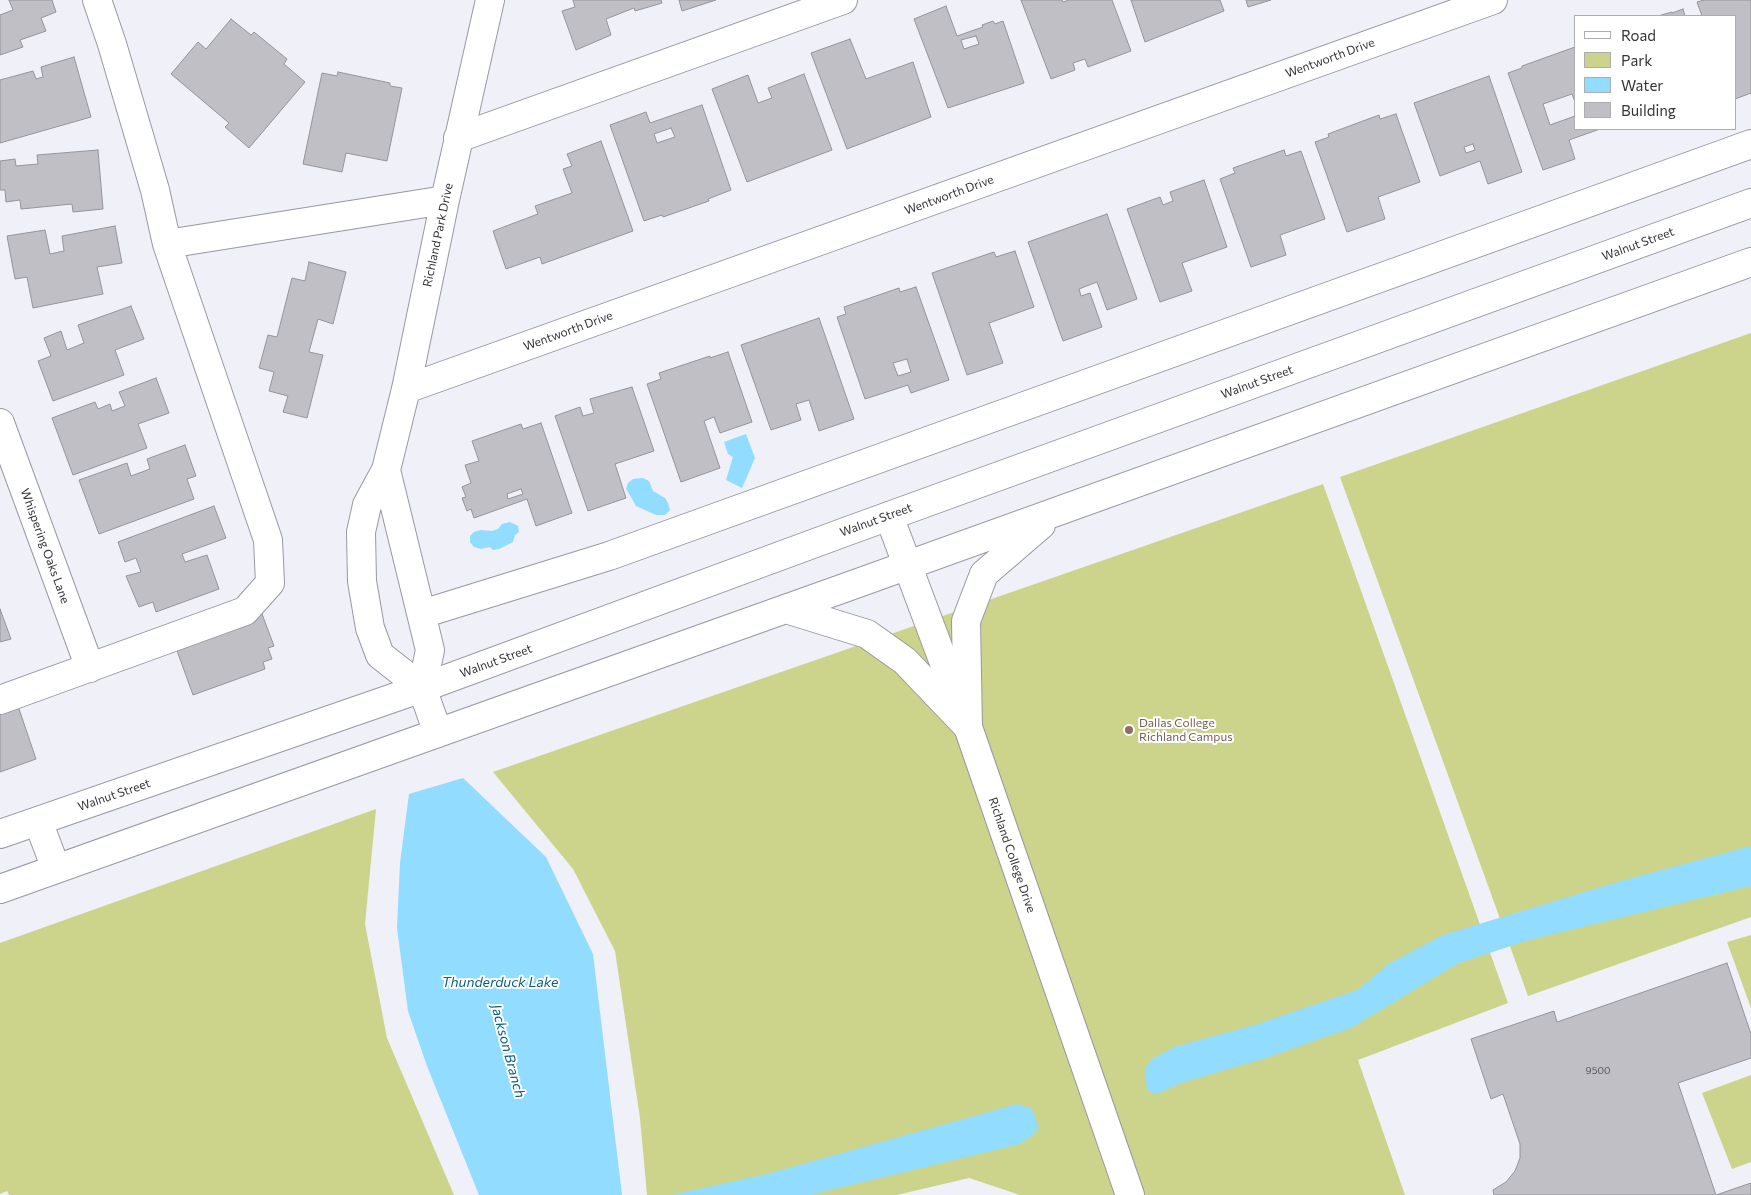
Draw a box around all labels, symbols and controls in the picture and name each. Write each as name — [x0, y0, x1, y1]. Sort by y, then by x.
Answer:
legend — [1574, 15, 1736, 130]
text: Road — [1621, 26, 1656, 44]
street label: Wentworth Drive — [1283, 35, 1377, 81]
text: Park — [1621, 51, 1652, 69]
text: Water — [1621, 76, 1663, 94]
text: Building — [1621, 101, 1676, 119]
street label: Wentworth Drive — [902, 172, 996, 218]
street label: Richland Park Drive — [420, 182, 456, 288]
street label: Walnut Street — [1600, 224, 1676, 264]
street label: Wentworth Drive — [521, 308, 615, 354]
street label: Walnut Street — [1219, 362, 1295, 402]
street label: Whispering Oaks Lane — [17, 487, 73, 605]
street label: Walnut Street — [838, 500, 914, 540]
street label: Walnut Street — [458, 641, 534, 681]
place label: Dallas College Richland Campus — [1139, 716, 1233, 744]
marker: Dallas College Richland Campus — [1123, 724, 1135, 736]
street label: Walnut Street — [76, 776, 152, 814]
street label: Richland College Drive — [985, 795, 1039, 915]
water label: Thunderduck Lake — [442, 974, 558, 990]
water label: Jackson Branch — [487, 1002, 529, 1100]
house number: 9500 — [1586, 1065, 1610, 1077]

